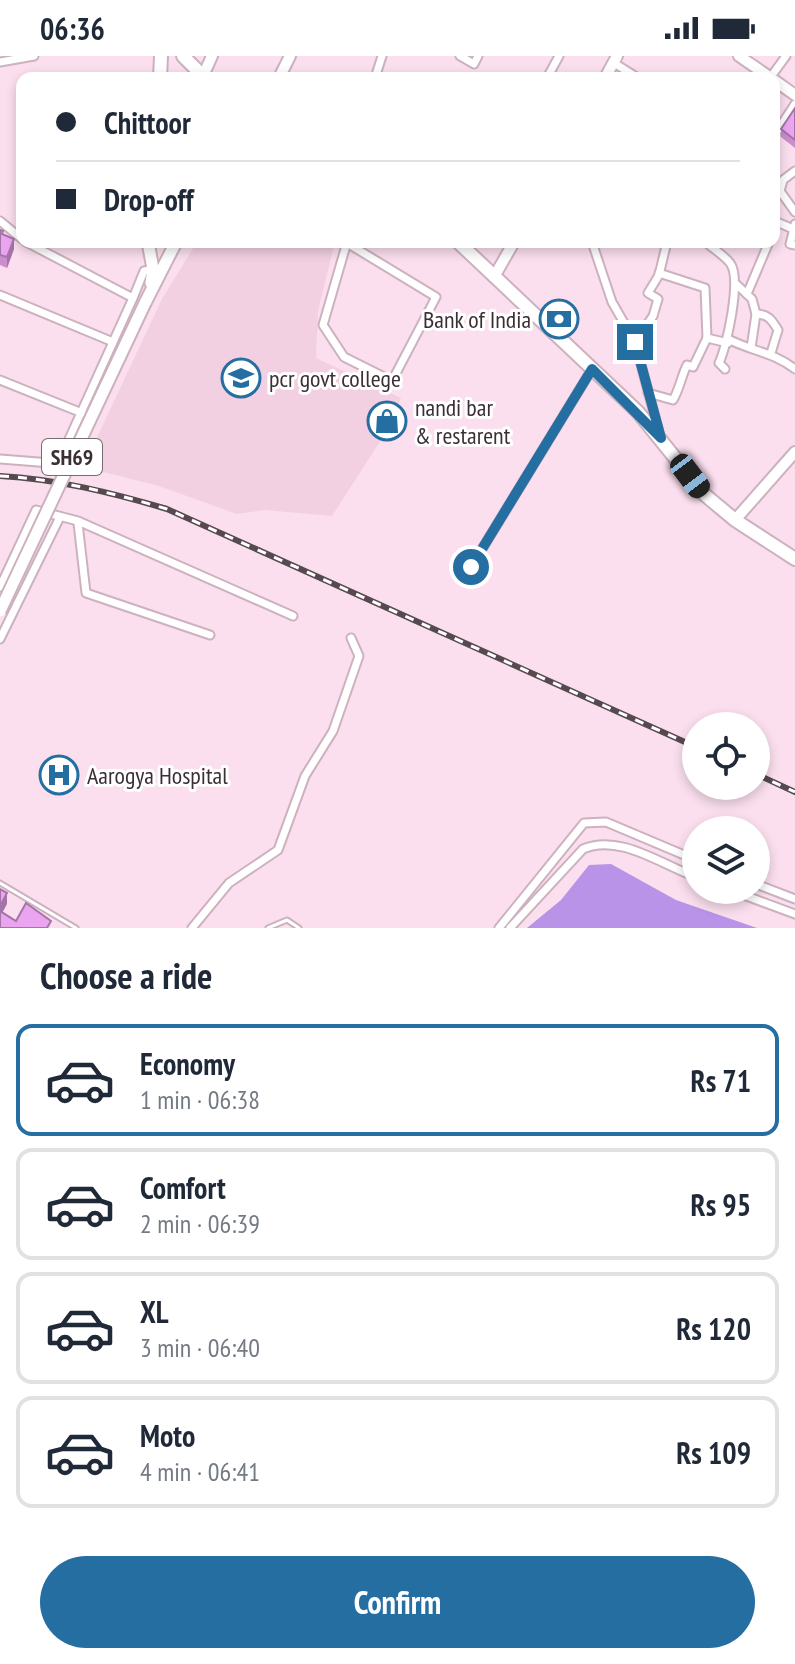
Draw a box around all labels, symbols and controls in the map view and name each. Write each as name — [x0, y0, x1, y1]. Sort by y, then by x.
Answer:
text: 06:36 — [40, 9, 105, 48]
text: Chittoor — [104, 103, 191, 142]
text: Drop-off — [104, 180, 194, 219]
bank icon: Bank of India — [538, 298, 580, 340]
place label: Bank of India — [423, 304, 531, 335]
route end — [617, 324, 653, 360]
school or university icon: pcr govt college — [220, 357, 262, 399]
place label: pcr govt college — [269, 363, 401, 394]
place label: nandi bar & restarent — [415, 392, 511, 451]
shop icon: nandi bar & restarent — [366, 400, 408, 442]
road number: SH69 — [42, 439, 102, 475]
car — [666, 450, 714, 502]
route start — [453, 549, 489, 585]
map controls — [682, 712, 770, 904]
button: locate — [682, 712, 770, 800]
hospital icon: Aarogya Hospital — [38, 754, 80, 796]
place label: Aarogya Hospital — [87, 760, 228, 791]
button: layers — [682, 816, 770, 904]
text: Choose a ride — [40, 952, 212, 999]
icon: car — [44, 1044, 116, 1116]
text: Economy — [140, 1044, 235, 1083]
text: Rs 71 — [691, 1061, 751, 1100]
text: 1 min · 06:38 — [140, 1083, 260, 1116]
icon: car — [44, 1168, 116, 1240]
text: Comfort — [140, 1168, 226, 1207]
text: Rs 95 — [691, 1185, 751, 1224]
text: 2 min · 06:39 — [140, 1207, 260, 1240]
icon: car — [44, 1292, 116, 1364]
text: XL — [140, 1292, 169, 1331]
text: Rs 120 — [676, 1309, 751, 1348]
text: 3 min · 06:40 — [140, 1331, 260, 1364]
icon: car — [44, 1416, 116, 1488]
text: Moto — [140, 1416, 195, 1455]
text: Rs 109 — [676, 1433, 751, 1472]
text: 4 min · 06:41 — [140, 1455, 260, 1488]
button: Confirm — [40, 1556, 755, 1648]

